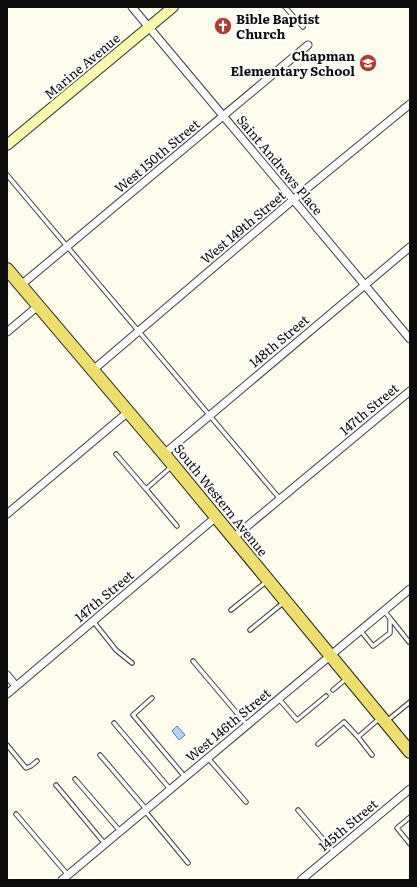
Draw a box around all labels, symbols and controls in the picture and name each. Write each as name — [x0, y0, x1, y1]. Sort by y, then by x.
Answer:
place label: Bible Baptist Church — [236, 9, 320, 43]
church icon: Bible Baptist Church — [213, 16, 233, 36]
street label: Marine Avenue — [40, 28, 124, 103]
place label: Chapman Elementary School — [230, 46, 355, 80]
school or university icon: Chapman Elementary School — [358, 53, 378, 73]
street label: Saint Andrews Place — [233, 111, 328, 219]
street label: West 150th Street — [110, 114, 204, 197]
street label: West 149th Street — [196, 185, 290, 268]
street label: 148th Street — [245, 309, 313, 371]
street label: 147th Street — [335, 378, 403, 439]
street label: South Western Avenue — [170, 439, 273, 560]
street label: 147th Street — [70, 565, 138, 626]
street label: West 146th Street — [181, 683, 275, 766]
street label: 145th Street — [314, 794, 382, 855]

